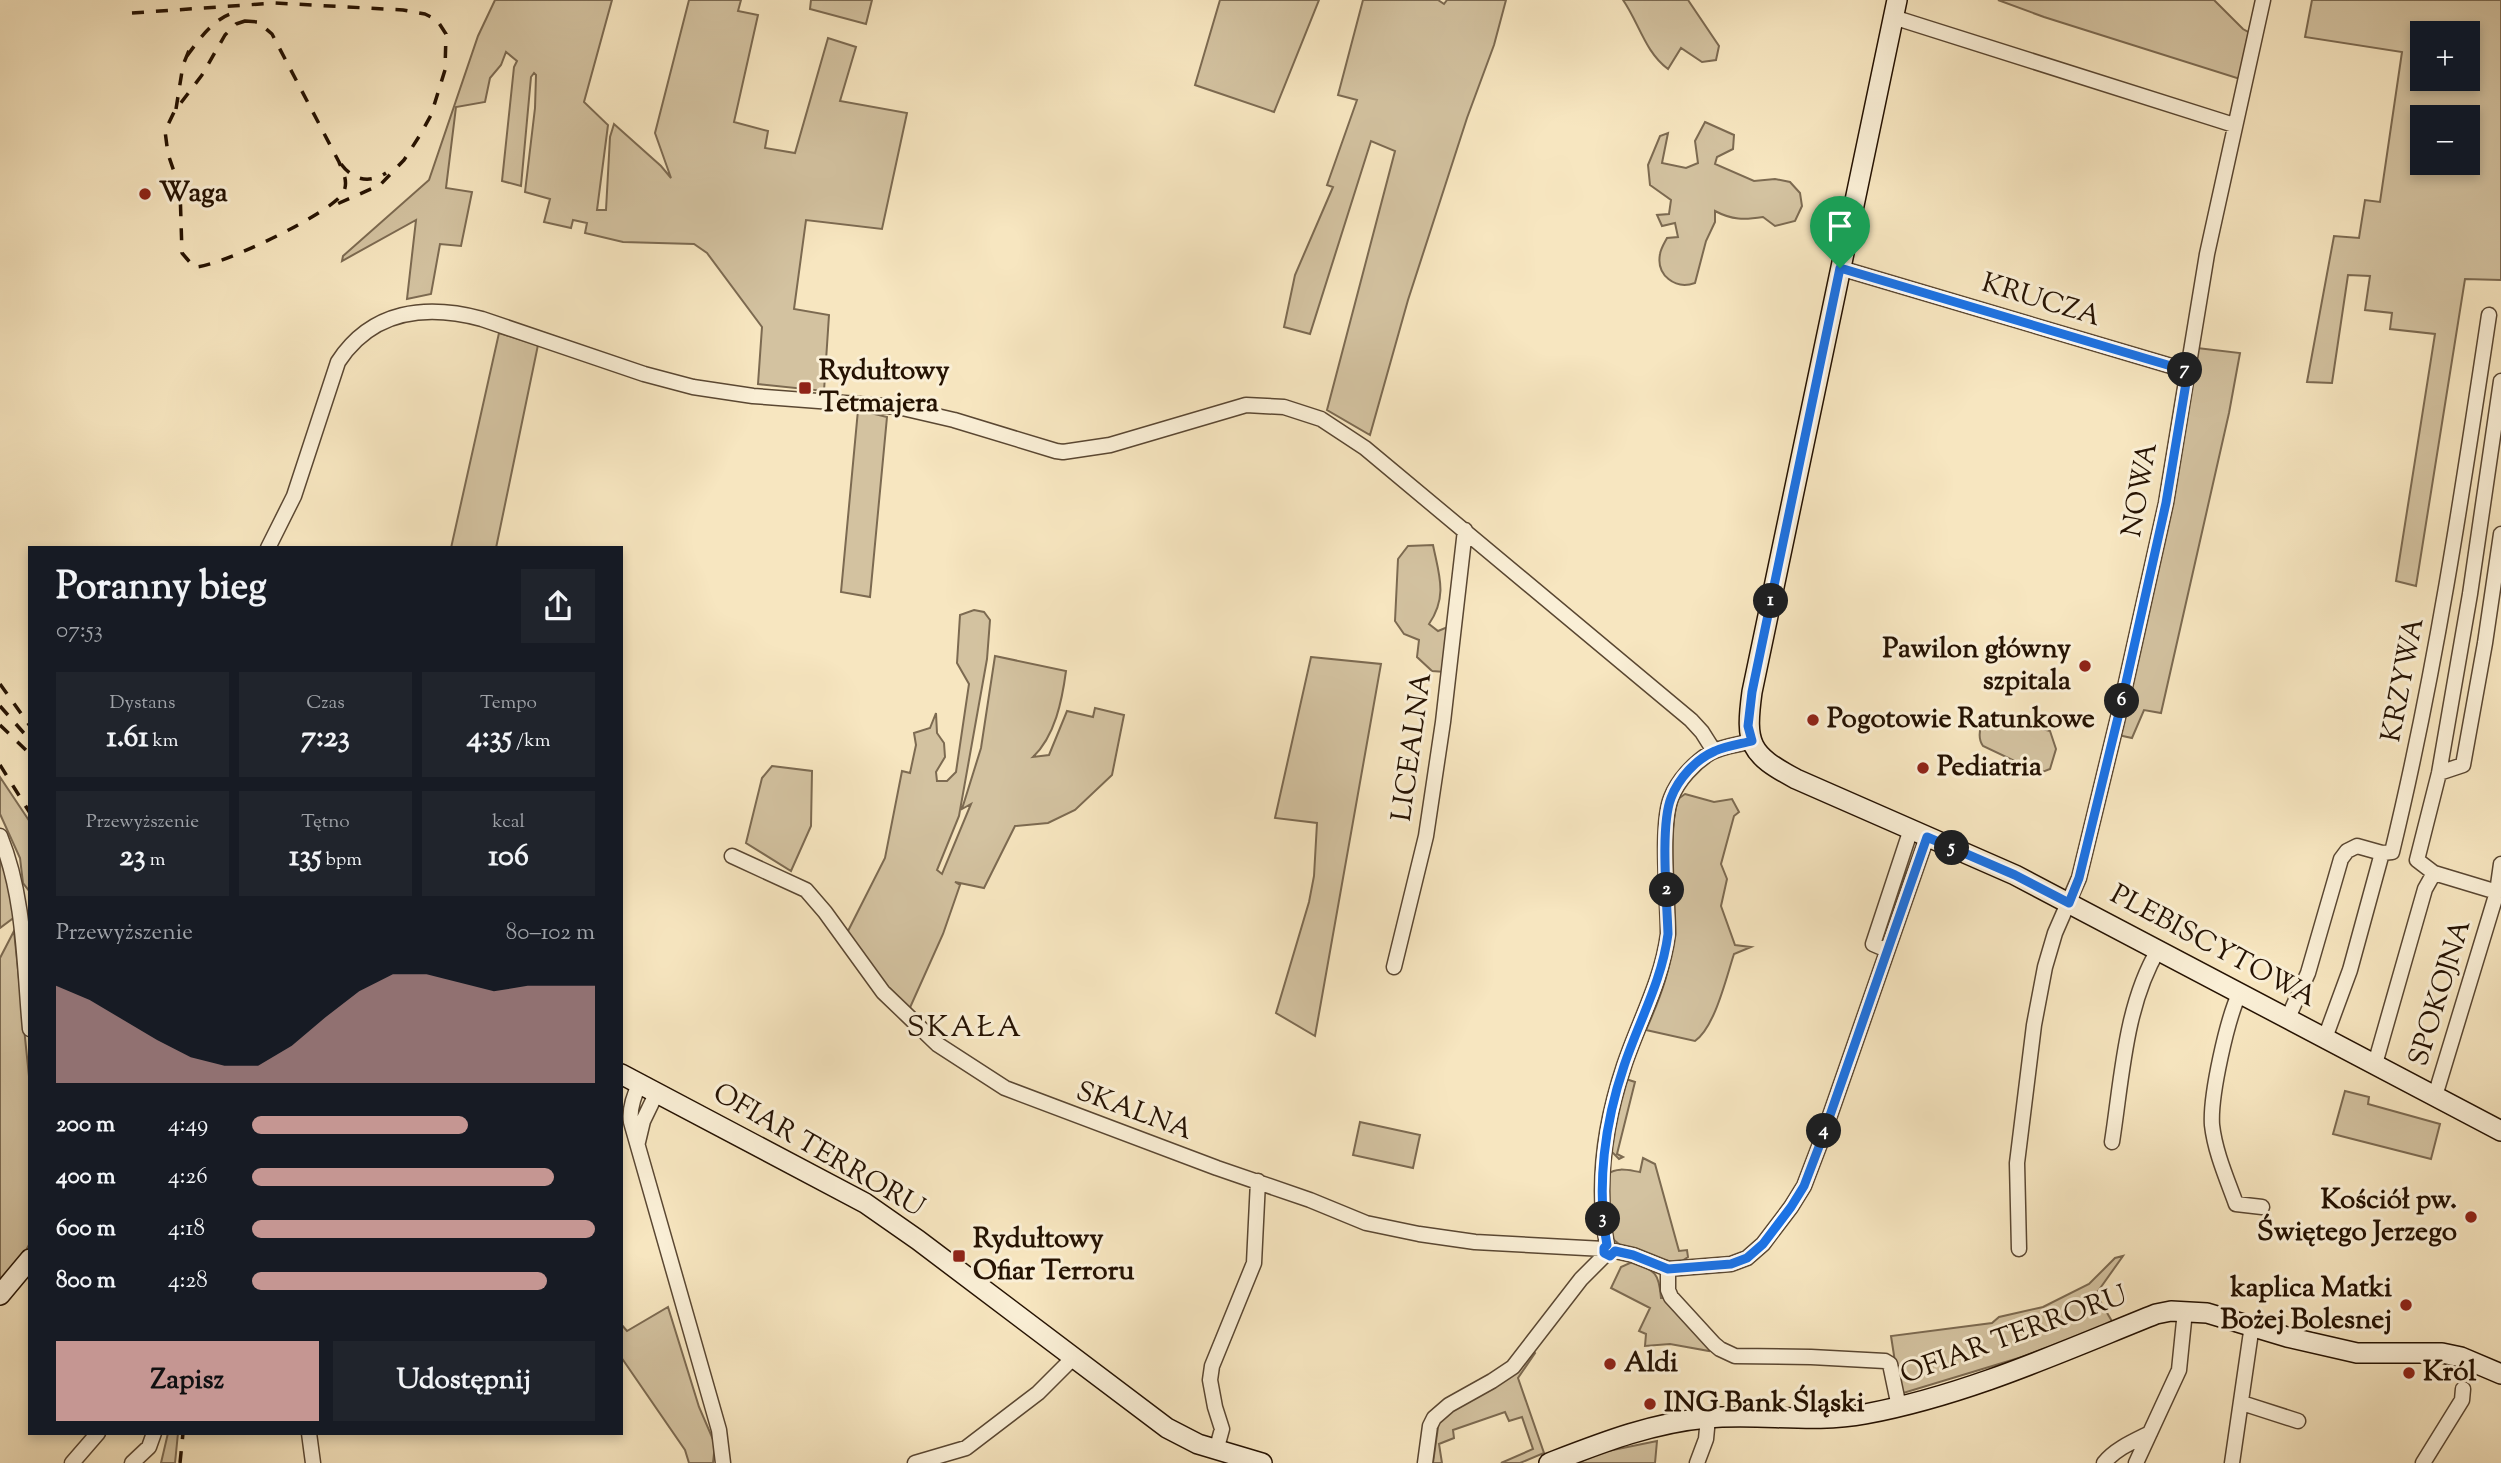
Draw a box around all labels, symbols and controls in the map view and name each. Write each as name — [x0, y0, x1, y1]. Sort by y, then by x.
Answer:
map controls — [2410, 21, 2480, 175]
button: + — [2410, 21, 2480, 91]
button: − — [2410, 105, 2480, 175]
place label: Waga — [159, 174, 228, 214]
marker: Waga — [137, 186, 153, 202]
pin — [1810, 196, 1870, 268]
icon: arrive — [1821, 207, 1859, 245]
street label: KRUCZA — [1976, 264, 2106, 338]
place label: Rydułtowy Tetmajera — [819, 352, 950, 424]
pin: 7 — [2168, 352, 2202, 388]
text: 7 — [2180, 356, 2189, 383]
marker: Rydułtowy Tetmajera — [797, 380, 813, 396]
street label: NOWA — [2113, 439, 2169, 541]
text: Poranny bieg — [56, 562, 267, 616]
button: share — [521, 569, 595, 643]
pin: 1 — [1754, 584, 1788, 618]
text: 1 — [1767, 587, 1774, 614]
street label: KRZYWA — [2372, 614, 2436, 746]
text: 07:53 — [56, 615, 103, 648]
place label: Pawilon główny szpitala — [1883, 630, 2071, 702]
marker: Pawilon główny szpitala — [2077, 658, 2093, 674]
street label: LICEALNA — [1383, 670, 1443, 824]
pin: 6 — [2104, 684, 2140, 718]
text: 6 — [2117, 687, 2126, 714]
text: Dystans — [110, 690, 175, 717]
text: Czas — [306, 690, 345, 717]
text: Tempo — [480, 690, 537, 717]
place label: Pogotowie Ratunkowe — [1827, 700, 2095, 740]
marker: Pogotowie Ratunkowe — [1805, 712, 1821, 728]
text: 1.61 — [106, 717, 148, 760]
text: 7:23 — [301, 717, 350, 760]
text: 4:35 — [467, 717, 512, 760]
text: km — [148, 728, 179, 755]
text: /km — [512, 728, 550, 755]
place label: Pediatria — [1937, 748, 2042, 788]
marker: Pediatria — [1915, 760, 1931, 776]
text: Przewyższenie — [86, 809, 199, 836]
text: Tętno — [301, 809, 350, 836]
text: kcal — [492, 809, 525, 836]
pin: 5 — [1934, 830, 1969, 866]
text: 5 — [1948, 834, 1955, 861]
text: 23 — [120, 836, 146, 879]
text: 135 — [289, 836, 322, 879]
text: 106 — [488, 836, 529, 879]
text: m — [146, 847, 165, 874]
text: bpm — [322, 847, 362, 874]
pin: 2 — [1650, 872, 1684, 908]
text: 2 — [1662, 876, 1671, 903]
street label: PLEBISCYTOWA — [2103, 876, 2323, 1018]
street label: SPOKOJNA — [2400, 915, 2482, 1071]
text: Przewyższenie — [56, 917, 193, 950]
text: 80–102 m — [506, 917, 595, 950]
district label: SKAŁA — [907, 1007, 1023, 1050]
street label: SKALNA — [1070, 1072, 1198, 1152]
street label: OFIAR TERRORU — [705, 1074, 931, 1228]
text: 200 m — [56, 1109, 115, 1142]
text: 4:49 — [168, 1109, 208, 1142]
pin: 4 — [1806, 1114, 1842, 1148]
text: 4 — [1819, 1117, 1828, 1144]
text: 400 m — [56, 1161, 116, 1194]
text: 4:26 — [168, 1161, 208, 1194]
place label: Kościół pw. Świętego Jerzego — [2257, 1181, 2457, 1253]
pin: 3 — [1586, 1202, 1620, 1236]
text: 3 — [1599, 1205, 1606, 1232]
marker: Kościół pw. Świętego Jerzego — [2463, 1209, 2479, 1225]
text: 600 m — [56, 1213, 116, 1246]
text: 4:18 — [168, 1213, 205, 1246]
place label: Rydułtowy Ofiar Terroru — [973, 1220, 1135, 1292]
marker: Rydułtowy Ofiar Terroru — [951, 1248, 967, 1264]
text: 800 m — [56, 1265, 116, 1298]
text: 4:28 — [168, 1265, 208, 1298]
place label: kaplica Matki Bożej Bolesnej — [2221, 1269, 2392, 1341]
street label: OFIAR TERRORU — [1895, 1276, 2133, 1396]
marker: kaplica Matki Bożej Bolesnej — [2398, 1297, 2414, 1313]
button: Zapisz — [56, 1341, 319, 1421]
button: Udostępnij — [333, 1341, 595, 1421]
place label: Aldi — [1624, 1344, 1678, 1384]
place label: Król — [2423, 1353, 2476, 1393]
marker: Aldi — [1602, 1356, 1618, 1372]
marker: Król — [2401, 1365, 2417, 1381]
place label: ING Bank Śląski — [1664, 1384, 1864, 1424]
marker: ING Bank Śląski — [1642, 1396, 1658, 1412]

